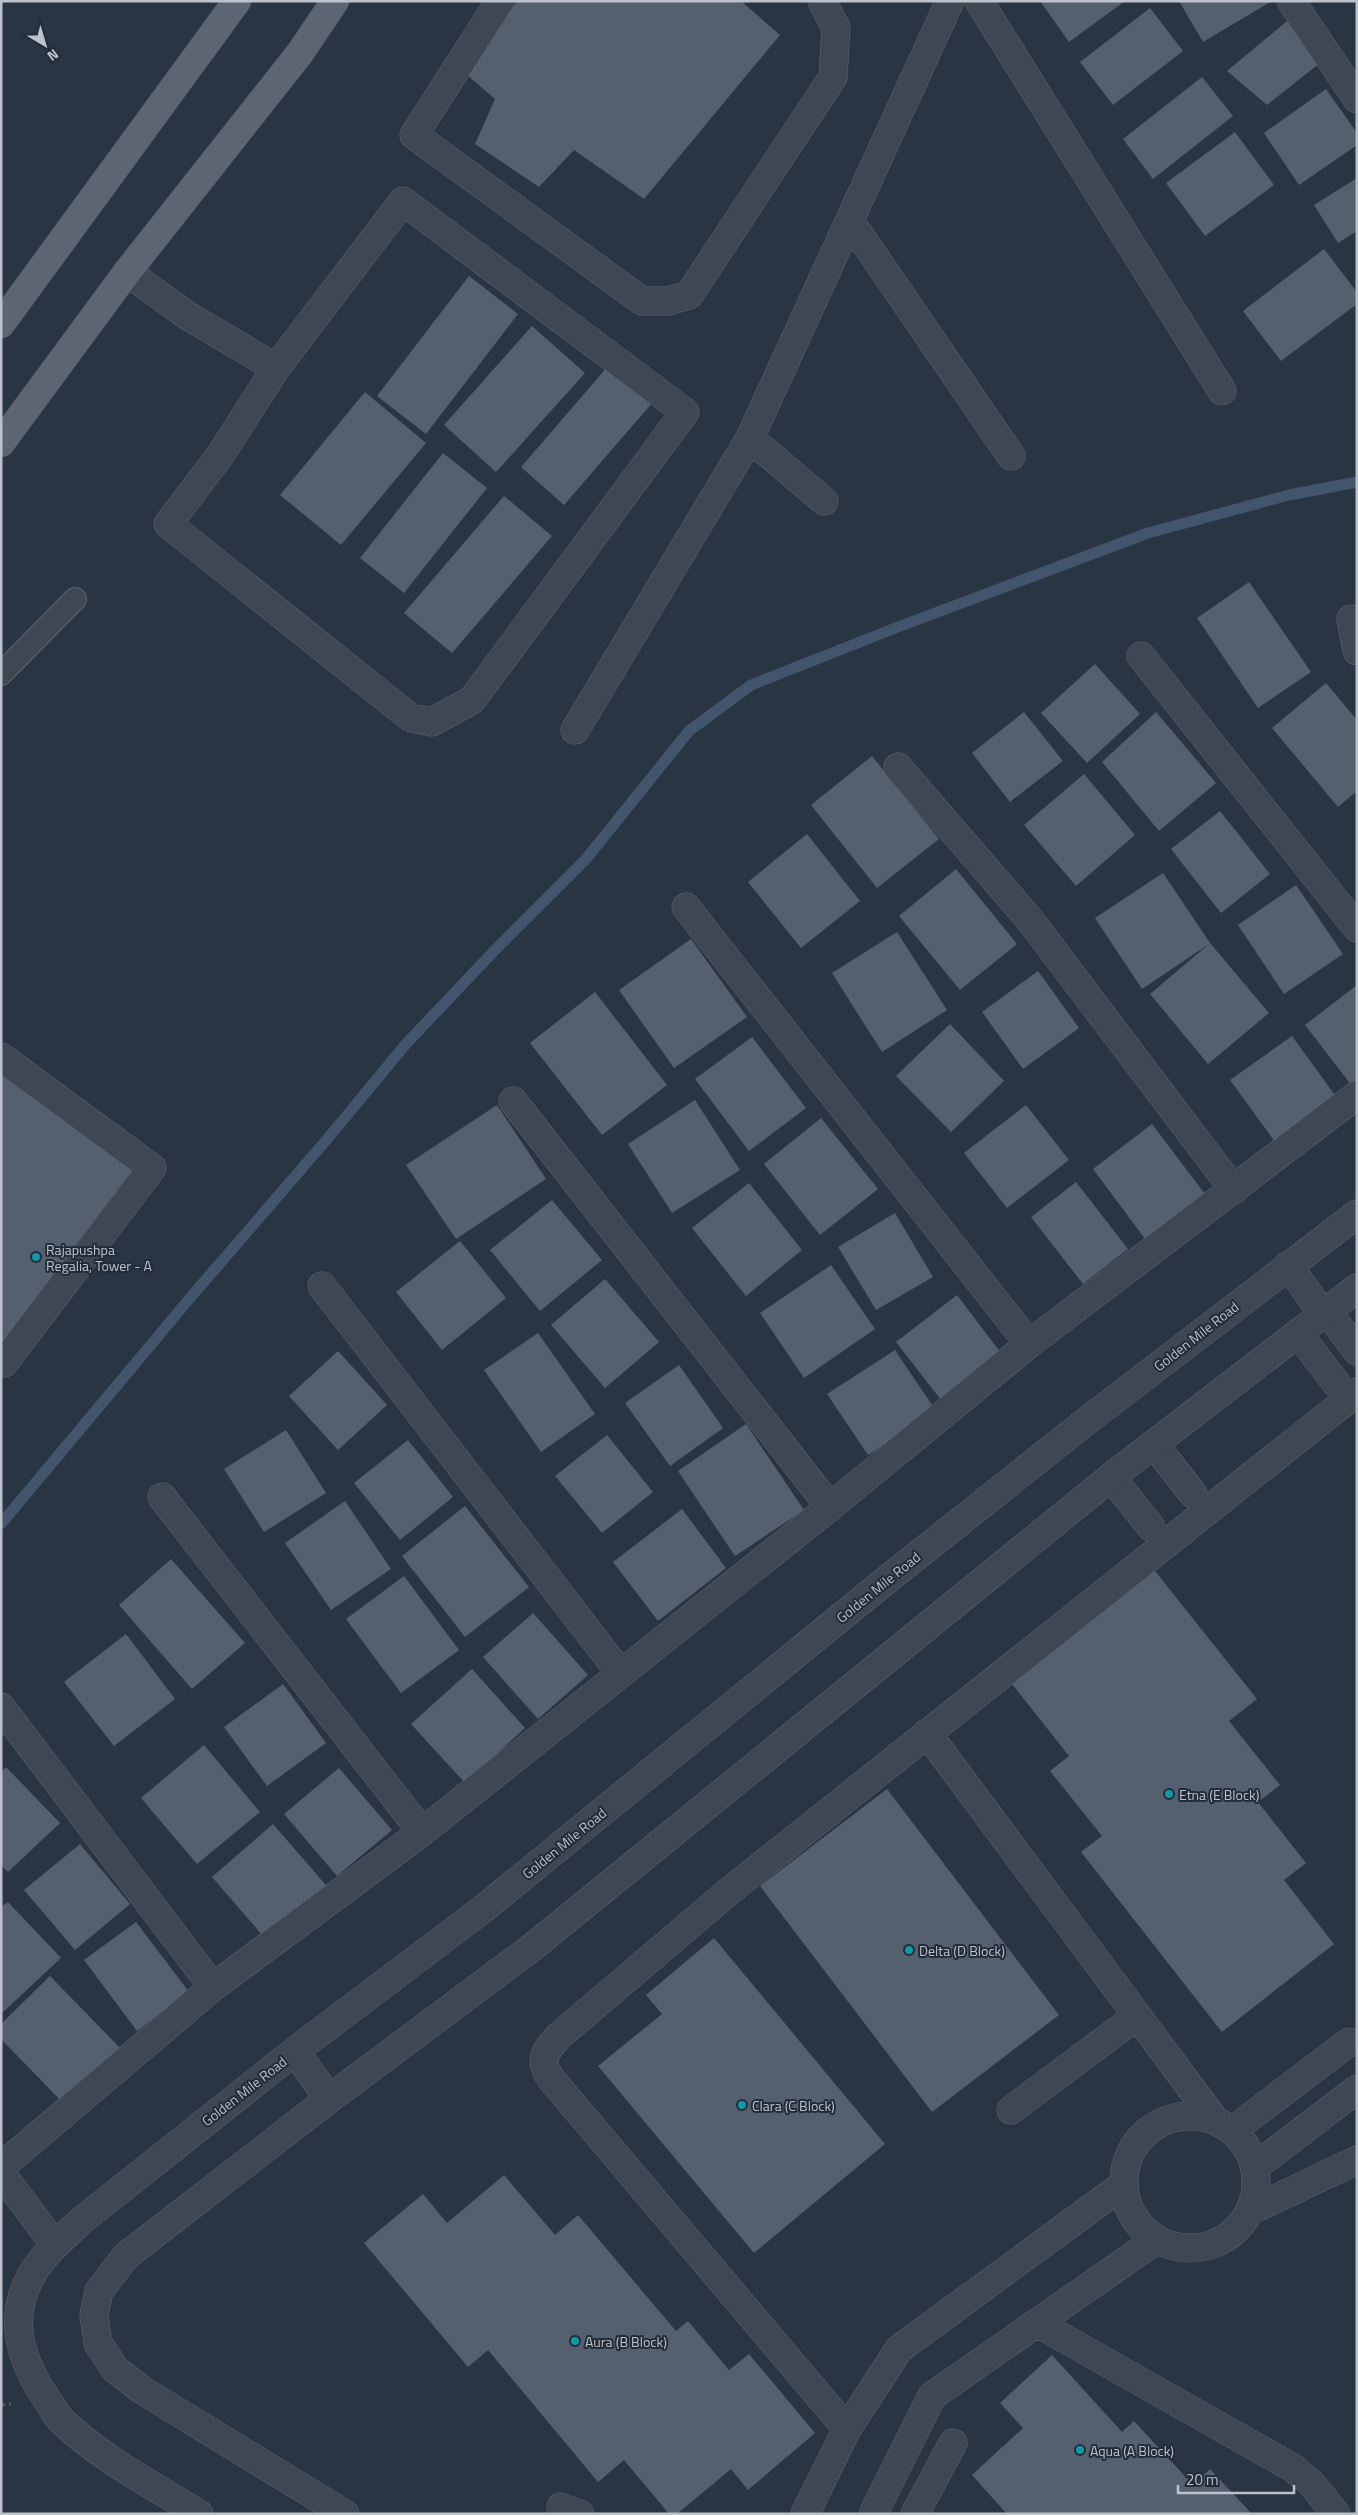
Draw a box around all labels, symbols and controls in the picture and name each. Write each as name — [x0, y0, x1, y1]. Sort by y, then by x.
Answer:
north arrow — [20, 20, 70, 70]
text: N — [43, 44, 64, 67]
place label: Rajapushpa Regalia, Tower - A — [46, 1239, 153, 1276]
marker: Rajapushpa Regalia, Tower - A — [30, 1251, 42, 1263]
street label: Golden Mile Road — [1149, 1296, 1243, 1376]
street label: Golden Mile Road — [831, 1546, 925, 1628]
place label: Etna (E Block) — [1179, 1784, 1259, 1805]
marker: Etna (E Block) — [1163, 1788, 1175, 1800]
street label: Golden Mile Road — [517, 1802, 611, 1884]
place label: Delta (D Block) — [919, 1940, 1005, 1961]
marker: Delta (D Block) — [903, 1944, 915, 1956]
street label: Golden Mile Road — [197, 2051, 291, 2131]
place label: Clara (C Block) — [752, 2095, 835, 2116]
marker: Clara (C Block) — [736, 2099, 748, 2111]
place label: Aura (B Block) — [585, 2331, 667, 2352]
marker: Aura (B Block) — [569, 2335, 581, 2347]
place label: Aqua (A Block) — [1090, 2440, 1174, 2461]
marker: Aqua (A Block) — [1074, 2444, 1086, 2456]
scale bar — [1178, 2462, 1294, 2494]
text: 20 m — [1186, 2468, 1219, 2491]

